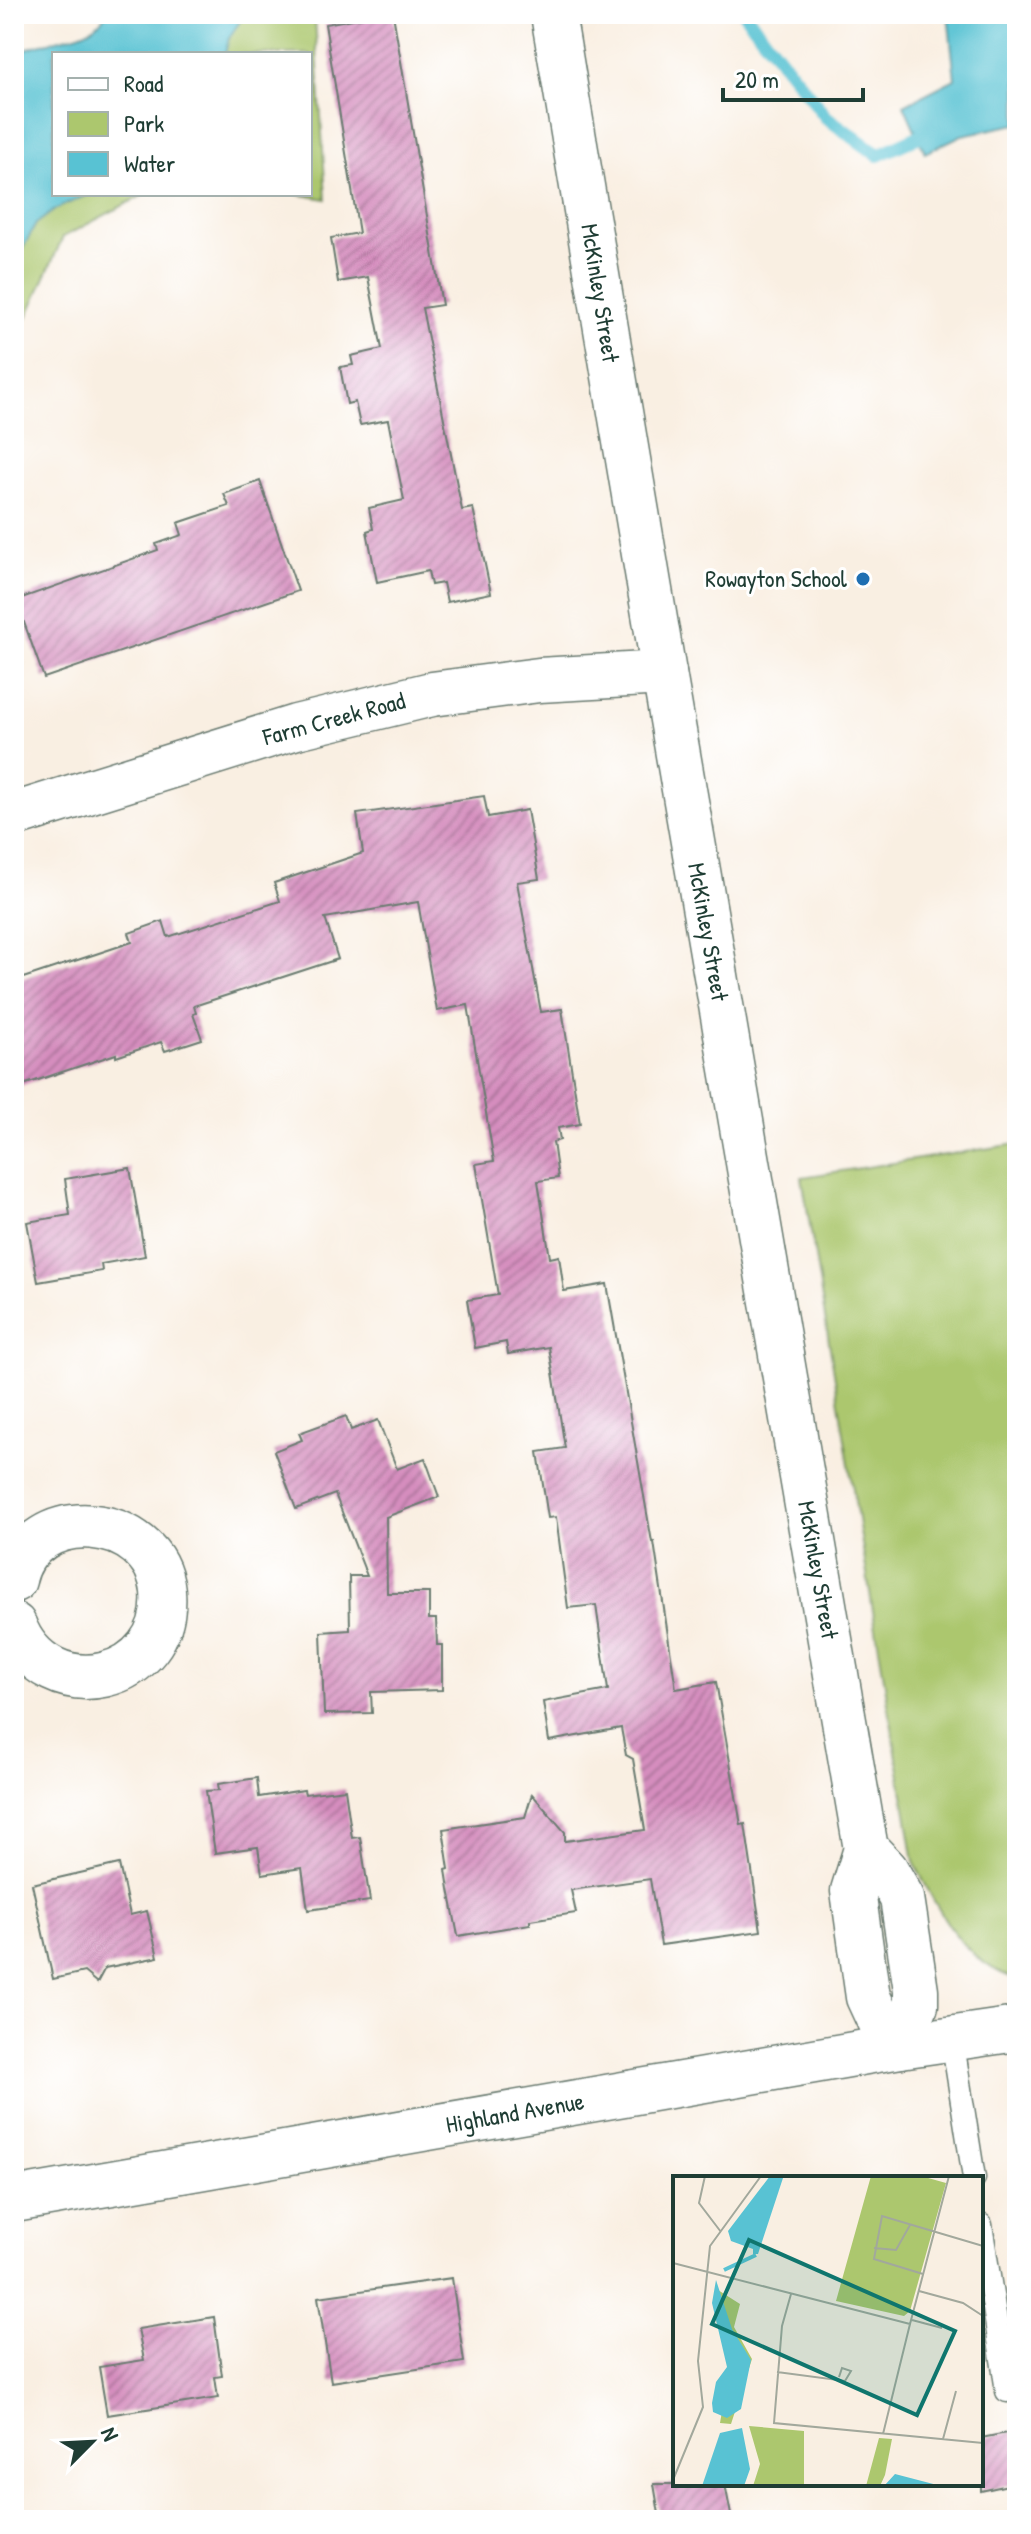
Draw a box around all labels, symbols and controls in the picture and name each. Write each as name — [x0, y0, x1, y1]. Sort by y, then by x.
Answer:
legend — [52, 52, 312, 196]
scale bar — [723, 52, 863, 102]
text: 20 m — [735, 63, 779, 95]
text: Road — [124, 67, 163, 99]
text: Park — [124, 107, 164, 139]
text: Water — [124, 147, 175, 179]
street label: McKinley Street — [574, 221, 628, 365]
place label: Rowayton School — [705, 562, 848, 594]
marker: Rowayton School — [854, 570, 872, 588]
street label: Farm Creek Road — [258, 684, 408, 753]
street label: McKinley Street — [681, 860, 737, 1004]
street label: McKinley Street — [791, 1498, 847, 1642]
street label: Highland Avenue — [443, 2084, 587, 2140]
inset map — [673, 2176, 983, 2486]
north arrow — [52, 2402, 132, 2482]
text: N — [94, 2422, 126, 2446]

